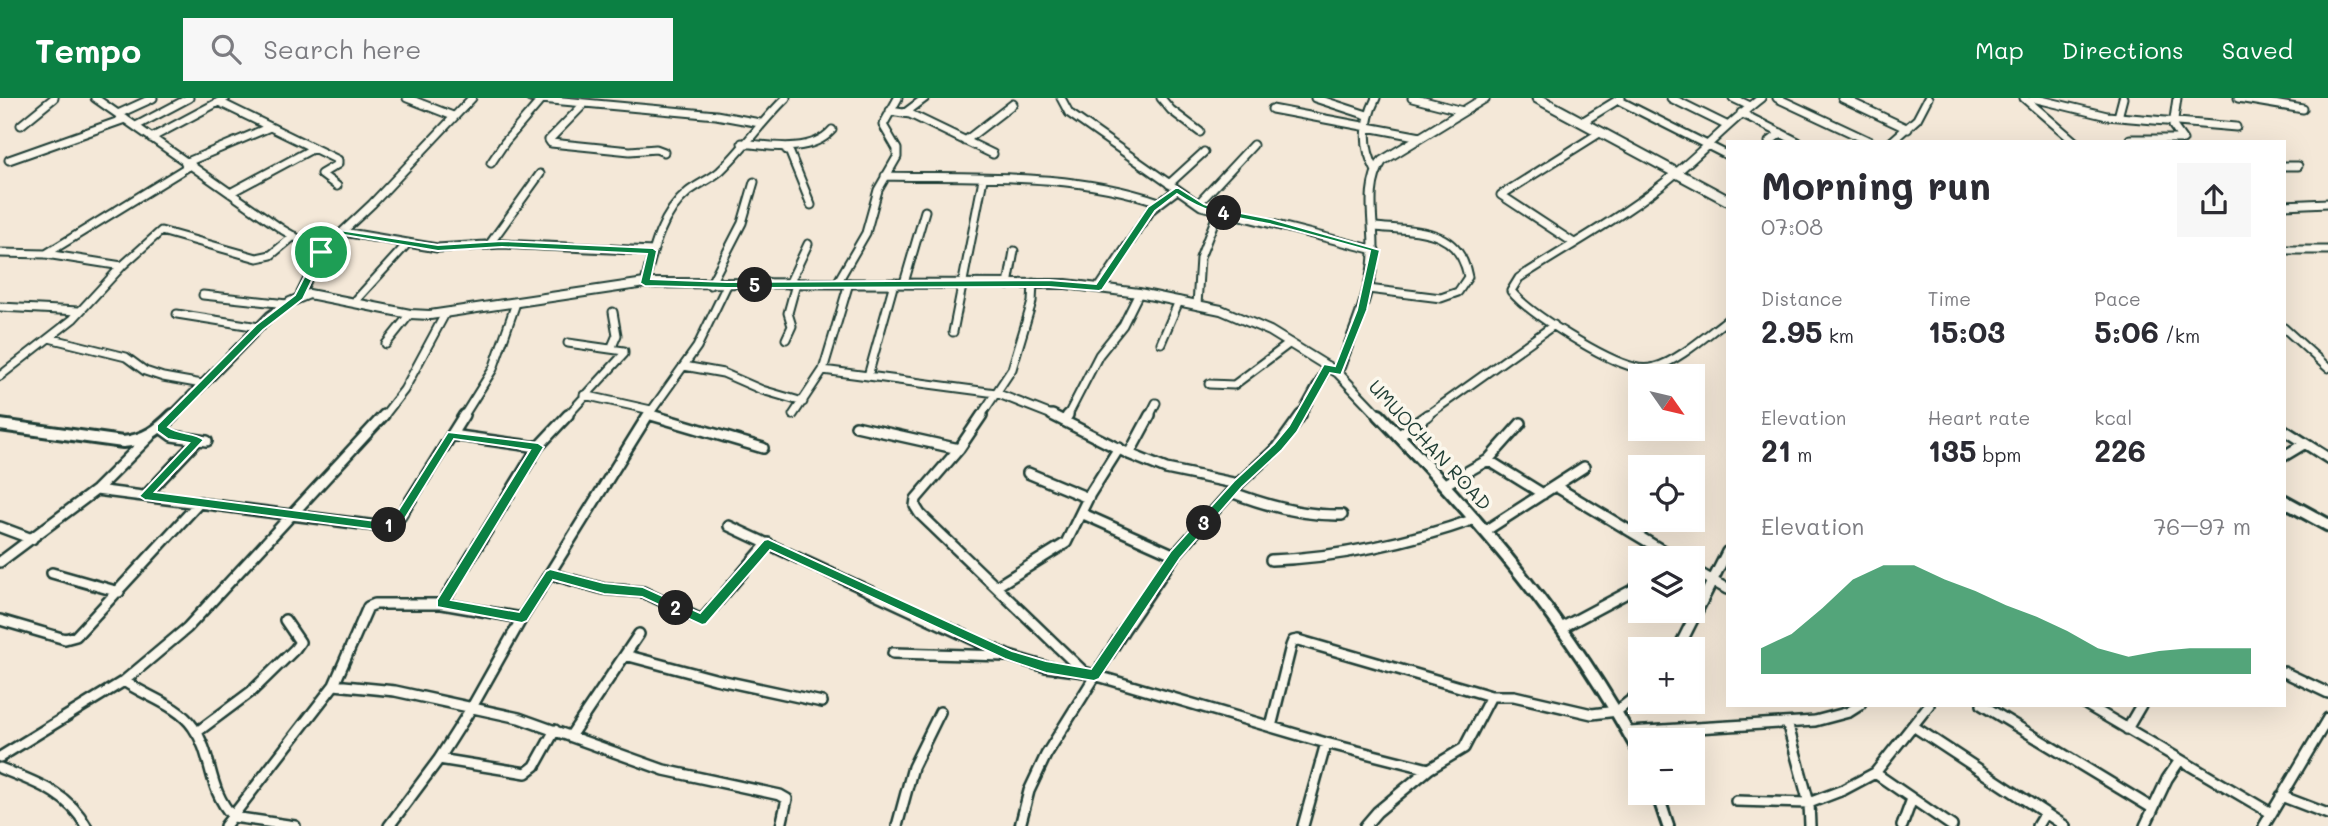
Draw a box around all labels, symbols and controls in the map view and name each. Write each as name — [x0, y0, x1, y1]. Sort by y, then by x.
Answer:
search box — [183, 18, 673, 81]
text: Tempo — [35, 28, 141, 71]
icon: search — [207, 30, 245, 68]
text: Search here — [263, 32, 421, 66]
text: Map — [1975, 34, 2024, 65]
text: Directions — [2062, 34, 2184, 65]
text: Saved — [2222, 34, 2293, 65]
text: Morning run — [1761, 160, 1991, 210]
button: share — [2177, 163, 2251, 237]
pin: 4 — [1206, 195, 1242, 230]
text: 4 — [1217, 200, 1230, 225]
text: 07:08 — [1761, 211, 1823, 241]
pin — [291, 222, 351, 282]
icon: arrive — [302, 233, 340, 271]
pin: 5 — [738, 268, 772, 302]
text: 5 — [749, 272, 760, 297]
text: Distance — [1761, 286, 1843, 311]
text: Time — [1928, 286, 1971, 311]
text: Pace — [2094, 286, 2141, 311]
text: 2.95 — [1761, 311, 1823, 351]
text: 15:03 — [1928, 311, 2005, 351]
text: 5:06 — [2094, 311, 2159, 351]
text: km — [1823, 323, 1854, 348]
text: /km — [2159, 323, 2200, 348]
north arrow — [1628, 364, 1704, 441]
map controls — [1628, 364, 1705, 805]
street label: UMUOCHAN ROAD — [1363, 374, 1497, 515]
text: Elevation — [1761, 405, 1846, 430]
text: Heart rate — [1928, 405, 2030, 430]
text: kcal — [2094, 405, 2132, 430]
text: 21 — [1761, 430, 1791, 470]
text: 135 — [1928, 430, 1976, 470]
text: 226 — [2094, 430, 2146, 470]
text: m — [1791, 442, 1812, 467]
text: bpm — [1976, 442, 2022, 467]
button: locate — [1628, 455, 1705, 532]
pin: 3 — [1186, 506, 1222, 540]
pin: 1 — [372, 508, 406, 542]
text: 3 — [1198, 510, 1209, 535]
text: Elevation — [1761, 511, 1864, 541]
text: 76–97 m — [2153, 511, 2251, 541]
text: 1 — [384, 512, 393, 537]
button: layers — [1628, 546, 1705, 623]
pin: 2 — [658, 590, 694, 626]
text: 2 — [670, 595, 681, 620]
button: + — [1628, 637, 1705, 714]
button: − — [1628, 728, 1705, 805]

